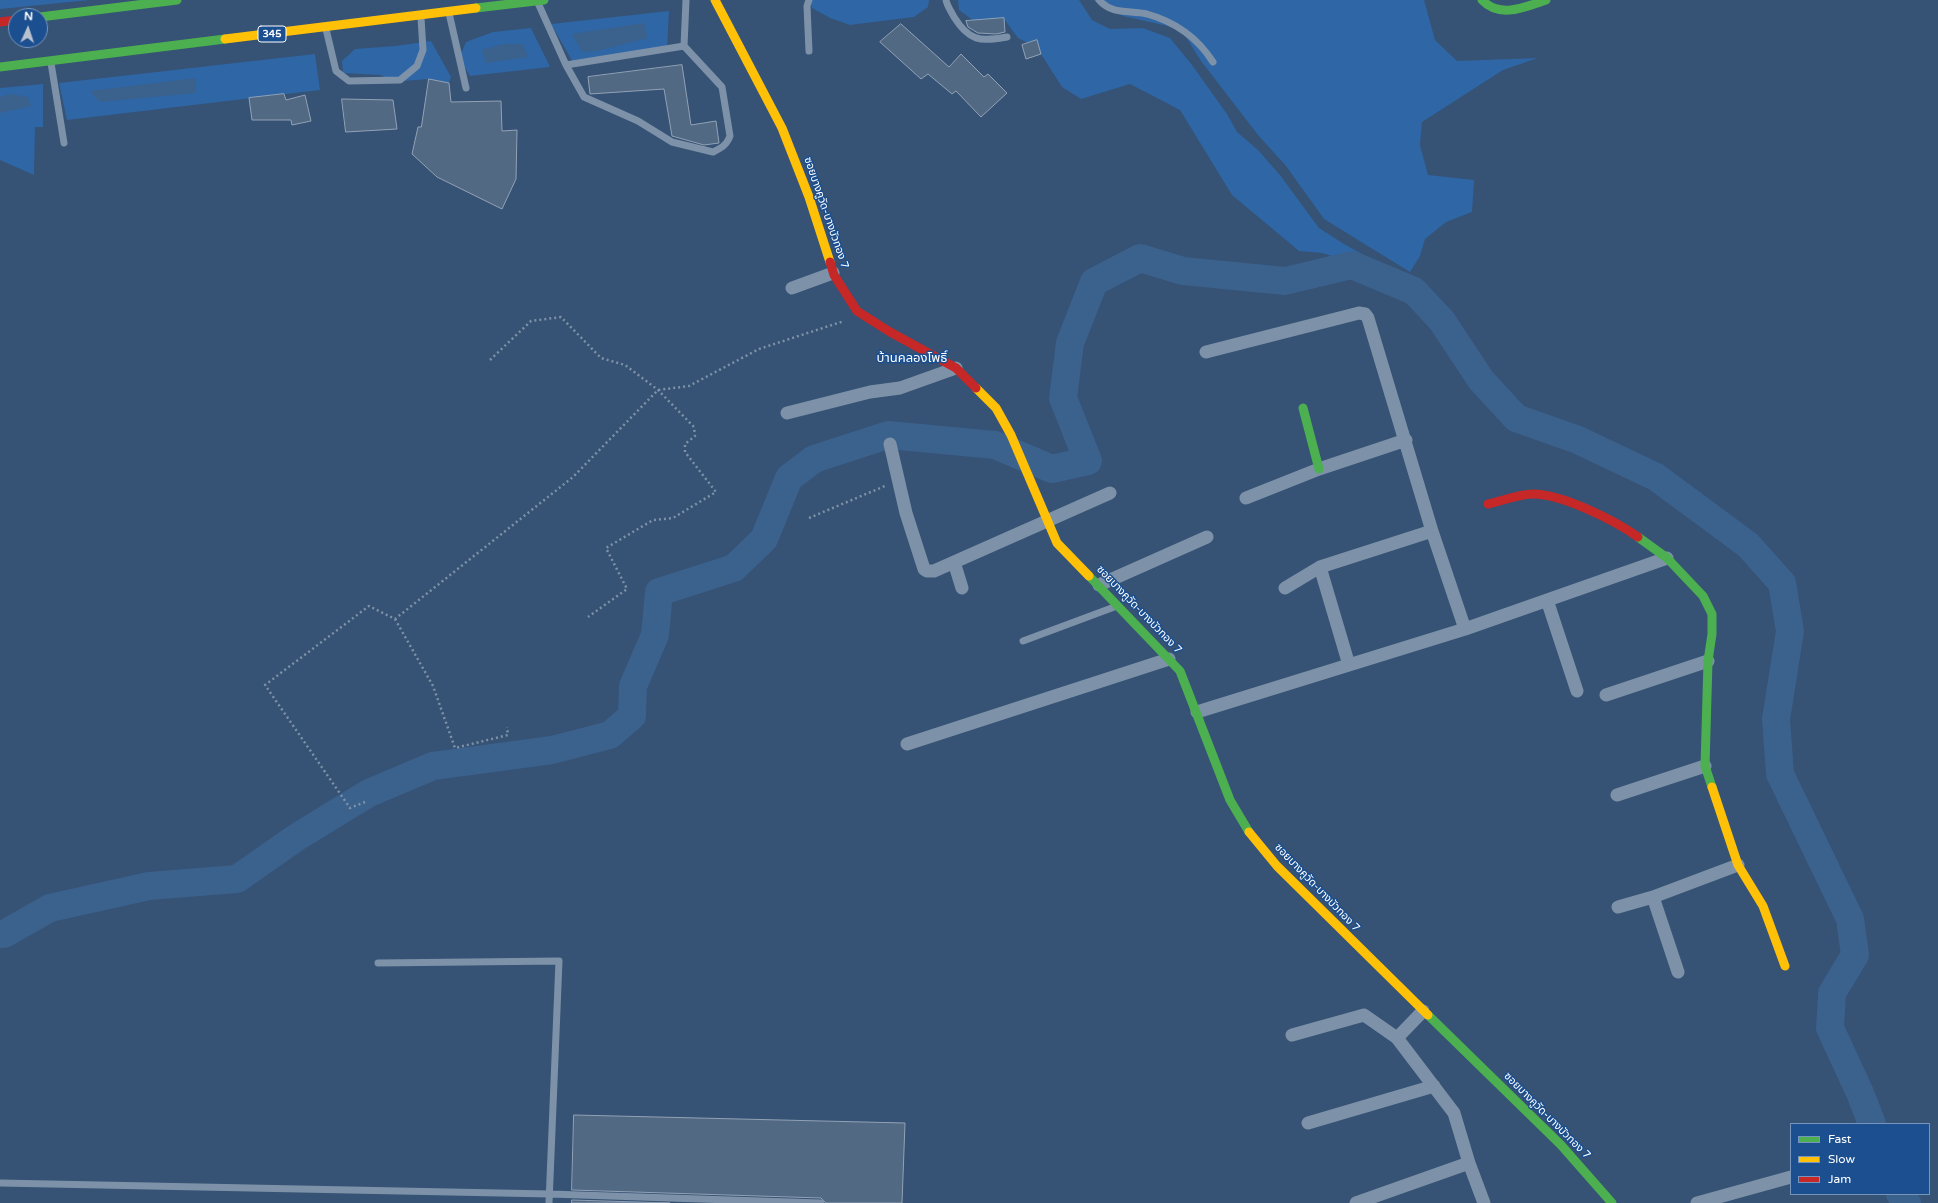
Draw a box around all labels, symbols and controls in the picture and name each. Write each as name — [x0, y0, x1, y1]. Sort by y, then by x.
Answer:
north arrow — [8, 8, 48, 48]
text: N — [24, 10, 33, 23]
road number: 345 — [258, 26, 286, 42]
street label: ซอยบางคูวัด-บางบัวทอง 7 — [801, 155, 851, 271]
district label: บ้านคลองโพธิ์ — [877, 351, 947, 367]
street label: ซอยบางคูวัด-บางบัวทอง 7 — [1094, 563, 1184, 657]
street label: ซอยบางคูวัด-บางบัวทอง 7 — [1272, 841, 1362, 935]
street label: ซอยบางคูวัด-บางบัวทอง 7 — [1501, 1070, 1593, 1162]
legend — [1790, 1123, 1930, 1195]
text: Fast — [1828, 1132, 1851, 1146]
text: Slow — [1828, 1152, 1855, 1166]
text: Jam — [1828, 1172, 1851, 1186]

